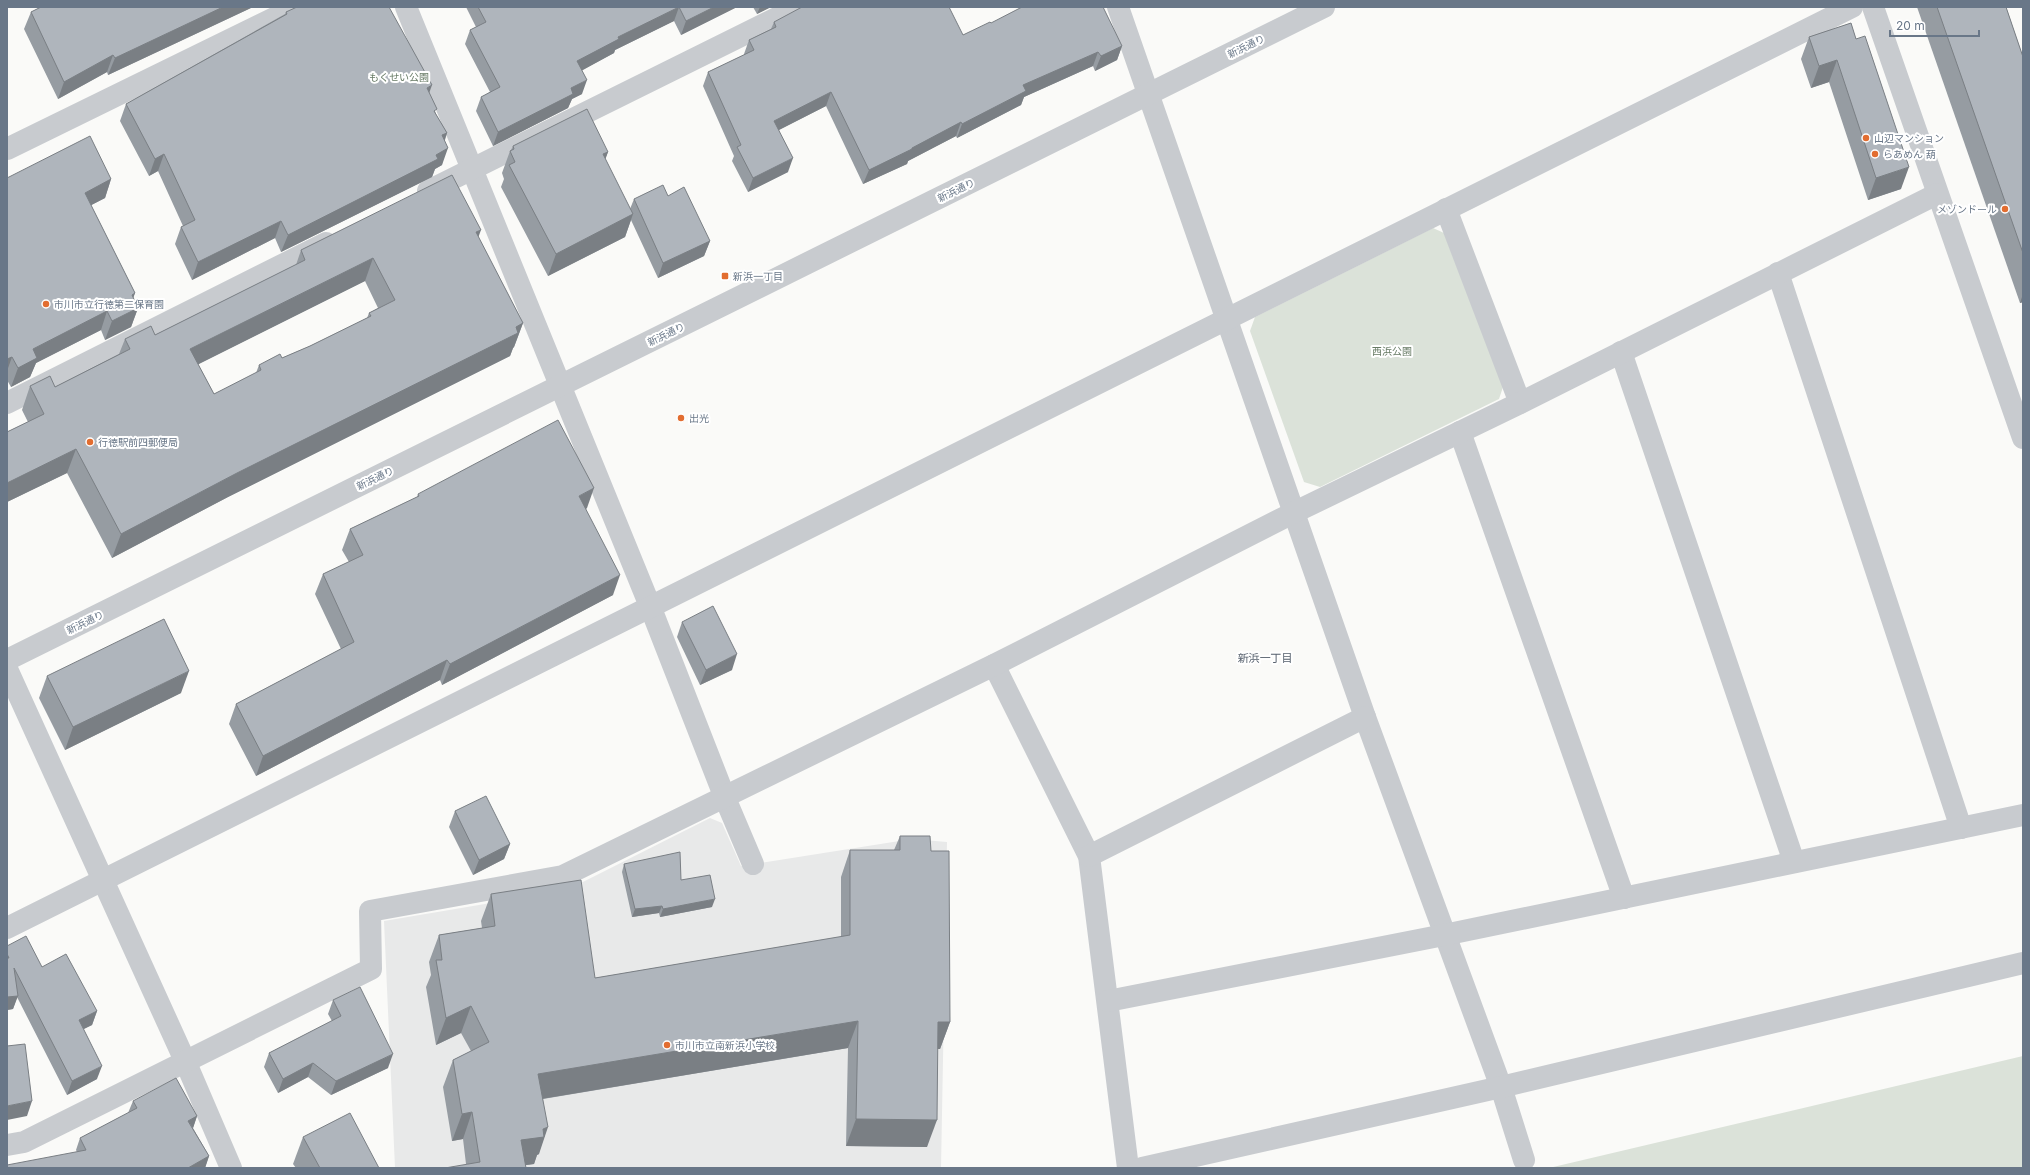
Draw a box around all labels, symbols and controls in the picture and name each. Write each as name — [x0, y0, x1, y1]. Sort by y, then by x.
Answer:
scale bar — [1890, 12, 1979, 38]
text: 20 m — [1896, 18, 1925, 33]
street label: 新浜通り — [1225, 32, 1267, 60]
park label: もくせい公園 — [369, 71, 429, 83]
place label: 山辺マンション — [1874, 132, 1944, 144]
marker: 山辺マンション — [1861, 133, 1871, 143]
place label: らあめん 葫 — [1883, 148, 1936, 160]
marker: らあめん 葫 — [1870, 149, 1880, 159]
street label: 新浜通り — [935, 176, 977, 204]
place label: メゾンドール — [1937, 203, 1997, 215]
marker: メゾンドール — [2000, 204, 2010, 214]
place label: 新浜一丁目 — [733, 270, 783, 282]
marker: 新浜一丁目 — [720, 271, 730, 281]
place label: 市川市立行徳第二保育園 — [54, 298, 164, 310]
marker: 市川市立行徳第二保育園 — [41, 299, 51, 309]
street label: 新浜通り — [645, 320, 687, 348]
park label: 西浜公園 — [1372, 345, 1412, 357]
place label: 出光 — [689, 412, 709, 424]
marker: 出光 — [676, 413, 686, 423]
place label: 行徳駅前四郵便局 — [98, 436, 178, 448]
marker: 行徳駅前四郵便局 — [85, 437, 95, 447]
street label: 新浜通り — [354, 464, 396, 492]
street label: 新浜通り — [64, 608, 106, 636]
district label: 新浜一丁目 — [1238, 651, 1293, 665]
place label: 市川市立南新浜小学校 — [675, 1039, 775, 1051]
marker: 市川市立南新浜小学校 — [662, 1040, 672, 1050]

